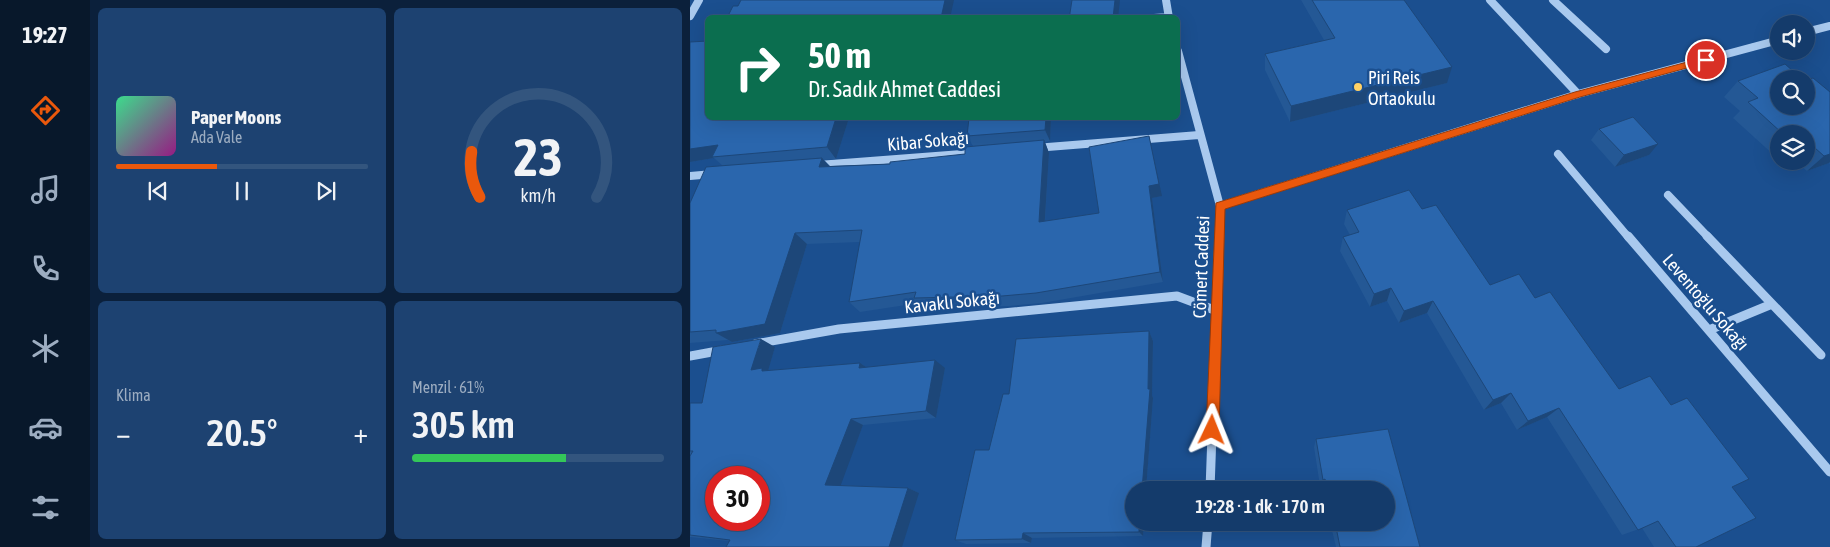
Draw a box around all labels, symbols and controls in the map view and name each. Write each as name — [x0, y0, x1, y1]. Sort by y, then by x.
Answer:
map controls — [1770, 15, 1815, 170]
button: sound — [1770, 15, 1815, 60]
text: 19:27 — [22, 22, 68, 48]
icon: right — [725, 35, 790, 100]
text: 50 m — [808, 35, 871, 75]
pin — [1685, 39, 1727, 81]
icon: arrive — [1692, 46, 1720, 74]
place label: Piri Reis Ortaokulu — [1368, 67, 1436, 109]
button: search — [1770, 70, 1815, 115]
text: Dr. Sadık Ahmet Caddesi — [808, 76, 1001, 102]
marker: Piri Reis Ortaokulu — [1352, 81, 1364, 93]
icon: directions — [28, 93, 63, 128]
text: Paper Moons — [191, 106, 281, 128]
button: layers — [1770, 125, 1815, 170]
text: 23 — [514, 127, 562, 187]
street label: Kibar Sokağı — [886, 127, 970, 155]
text: Ada Vale — [191, 128, 242, 146]
icon: music — [28, 172, 63, 207]
icon: previous — [144, 177, 172, 205]
icon: pause — [228, 177, 256, 205]
icon: next — [312, 177, 340, 205]
text: km/h — [520, 185, 556, 206]
street label: Cömert Caddesi — [1189, 215, 1213, 319]
street label: Leventoğlu Sokağı — [1659, 250, 1753, 354]
icon: phone — [28, 251, 63, 286]
street label: Kavaklı Sokağı — [903, 287, 1001, 317]
icon: climate — [28, 331, 63, 366]
text: Menzil · 61% — [412, 378, 484, 396]
text: Klima — [116, 386, 151, 404]
text: 305 km — [412, 403, 515, 446]
position arrow — [1185, 403, 1237, 455]
icon: car — [28, 410, 63, 445]
text: 20.5° — [207, 411, 277, 454]
text: − — [116, 417, 131, 449]
text: + — [353, 417, 368, 449]
speed limit sign: 30 — [705, 466, 770, 531]
icon: filters — [28, 490, 63, 525]
text: 19:28 · 1 dk · 170 m — [1195, 495, 1325, 517]

